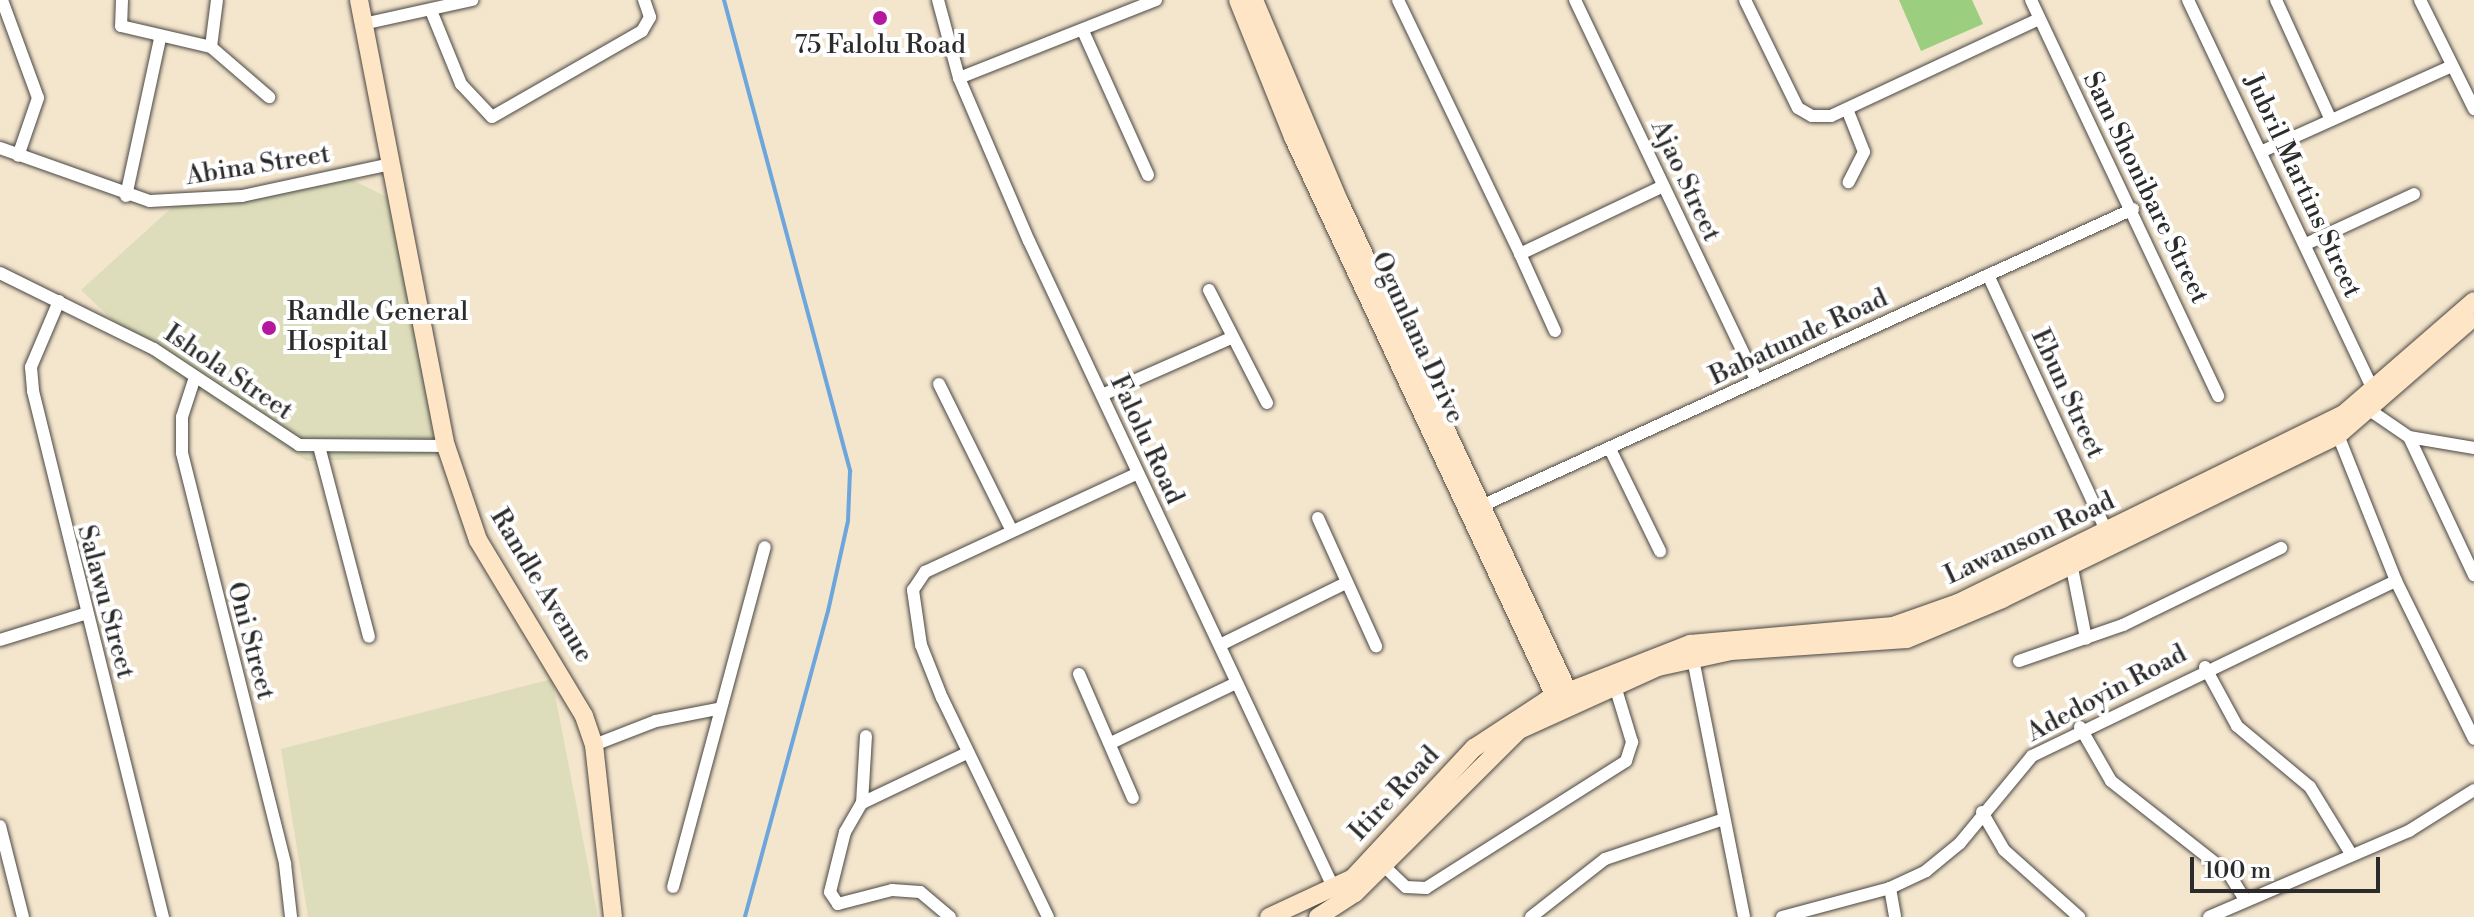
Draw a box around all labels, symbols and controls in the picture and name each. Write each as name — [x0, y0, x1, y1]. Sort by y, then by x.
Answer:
marker: 75 Falolu Road — [871, 9, 889, 27]
place label: 75 Falolu Road — [794, 30, 966, 62]
street label: Sam Shonibare Street — [2075, 67, 2215, 309]
street label: Jubril Martins Street — [2237, 69, 2367, 303]
street label: Ajao Street — [1643, 115, 1727, 247]
street label: Abina Street — [184, 139, 332, 193]
street label: Ogunlana Drive — [1364, 247, 1470, 429]
street label: Babatunde Road — [1705, 283, 1893, 393]
place label: Randle General Hospital — [287, 297, 468, 358]
marker: Randle General Hospital — [258, 317, 280, 339]
street label: Ishola Street — [158, 319, 298, 427]
street label: Ebun Street — [2023, 324, 2111, 464]
street label: Falolu Road — [1102, 370, 1190, 510]
street label: Lawanson Road — [1940, 486, 2120, 592]
street label: Randle Avenue — [483, 503, 599, 669]
street label: Salawu Street — [70, 522, 140, 682]
street label: Oni Street — [219, 579, 281, 703]
street label: Adedoyin Road — [2022, 639, 2192, 749]
street label: Itire Road — [1344, 740, 1446, 848]
scale bar — [2194, 841, 2384, 891]
text: 100 m — [2204, 856, 2271, 886]

